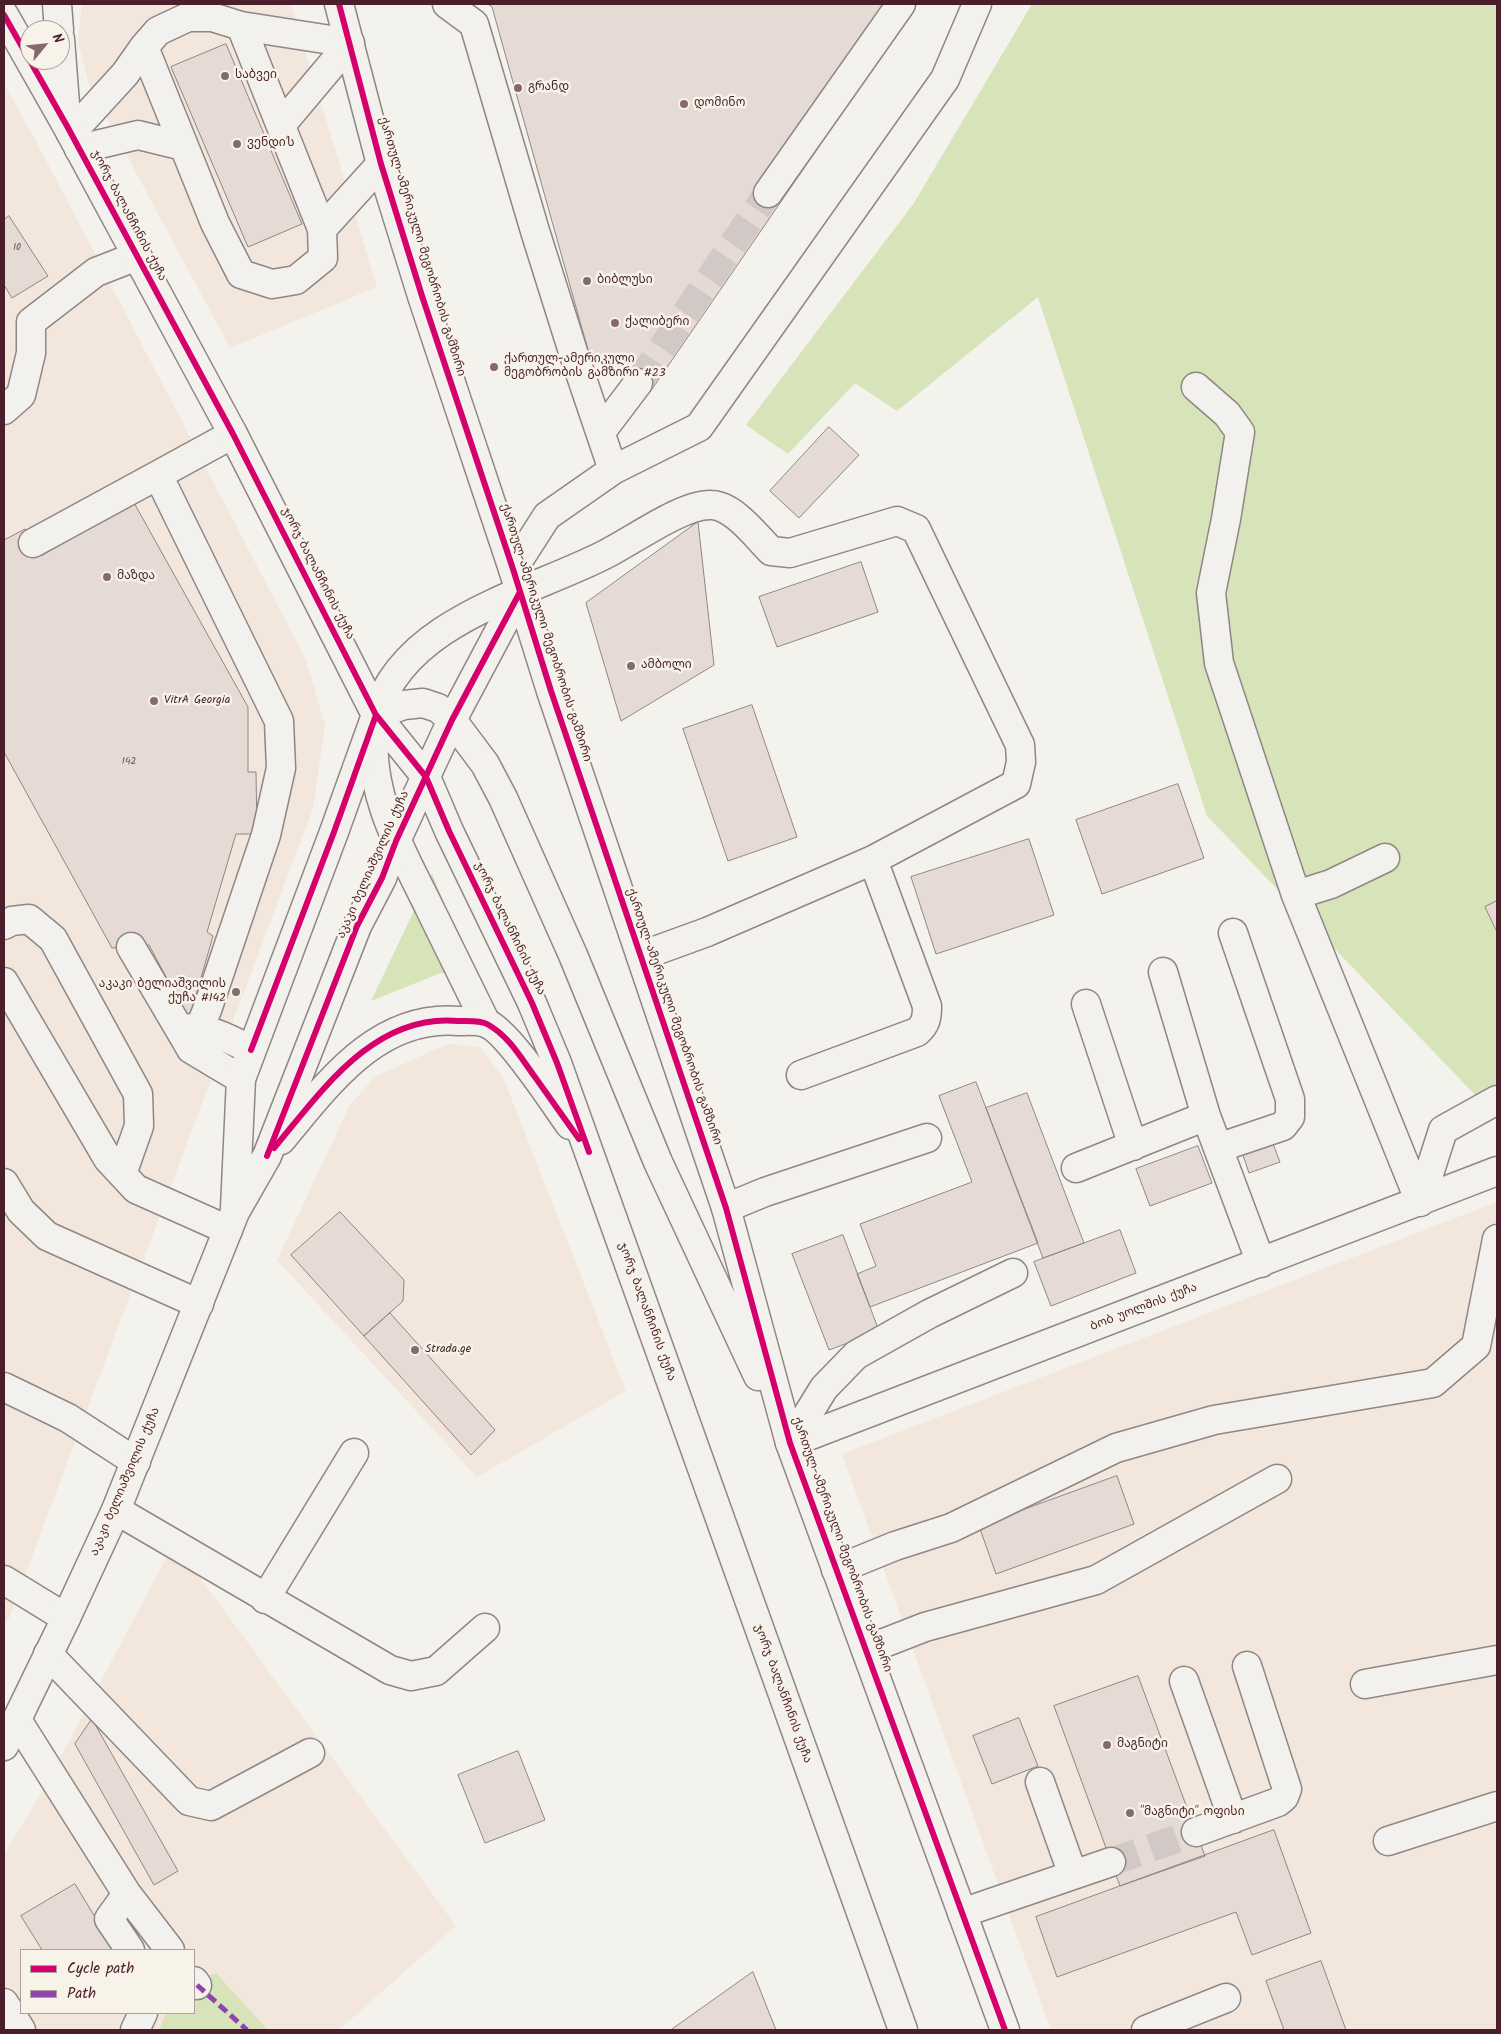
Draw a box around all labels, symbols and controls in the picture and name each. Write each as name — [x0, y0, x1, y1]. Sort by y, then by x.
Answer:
north arrow — [20, 20, 70, 70]
text: N — [46, 29, 69, 47]
place label: საბვეი — [235, 69, 277, 83]
marker: საბვეი — [219, 70, 231, 82]
place label: გრანდ — [528, 81, 569, 95]
marker: გრანდ — [512, 82, 524, 94]
place label: დომინო — [694, 97, 745, 111]
marker: დომინო — [678, 98, 690, 110]
street label: ქართულ-ამერიკული მეგობრობის გამზირი — [375, 116, 467, 378]
place label: ვენდი'ს — [247, 137, 295, 151]
marker: ვენდი'ს — [231, 138, 243, 150]
street label: ჯორჯ ბალანჩინის ქუჩა — [87, 148, 169, 284]
house number: 10 — [13, 242, 21, 254]
place label: ბიბლუსი — [597, 274, 653, 288]
marker: ბიბლუსი — [581, 275, 593, 287]
place label: ქალიბერი — [625, 316, 689, 330]
marker: ქალიბერი — [609, 317, 621, 329]
place label: ქართულ-ამერიკული მეგობრობის გამზირი #23 — [504, 353, 666, 381]
marker: ქართულ-ამერიკული მეგობრობის გამზირი #23 — [488, 361, 500, 373]
street label: ქართულ-ამერიკული მეგობრობის გამზირი — [496, 502, 594, 764]
street label: ჯორჯ ბალანჩინის ქუჩა — [277, 505, 357, 643]
place label: მაზდა — [117, 570, 155, 584]
marker: მაზდა — [101, 571, 113, 583]
place label: ამბოლი — [641, 659, 692, 673]
marker: ამბოლი — [625, 660, 637, 672]
place label: VitrA Georgia — [164, 694, 230, 708]
marker: VitrA Georgia — [148, 695, 160, 707]
house number: 142 — [122, 756, 136, 768]
street label: აკაკი ბელიაშვილის ქუჩა — [335, 789, 413, 941]
street label: ჯორჯ ბალანჩინის ქუჩა — [470, 860, 548, 998]
street label: ქართულ-ამერიკული მეგობრობის გამზირი — [622, 887, 724, 1147]
place label: აკაკი ბელიაშვილის ქუჩა #142 — [99, 978, 226, 1006]
marker: აკაკი ბელიაშვილის ქუჩა #142 — [230, 986, 242, 998]
street label: ჯორჯ ბალანჩინის ქუჩა — [614, 1241, 678, 1383]
street label: ბობ უოლშის ქუჩა — [1089, 1281, 1199, 1335]
place label: Strada.ge — [425, 1343, 471, 1357]
marker: Strada.ge — [409, 1344, 421, 1356]
street label: აკაკი ბელიაშვილის ქუჩა — [88, 1406, 164, 1558]
street label: ქართულ-ამერიკული მეგობრობის გამზირი — [788, 1415, 894, 1675]
street label: ჯორჯ ბალანჩინის ქუჩა — [750, 1623, 814, 1765]
place label: მაგნიტი — [1117, 1738, 1168, 1752]
marker: მაგნიტი — [1101, 1739, 1113, 1751]
place label: "მაგნიტი" ოფისი — [1140, 1806, 1245, 1820]
marker: "მაგნიტი" ოფისი — [1124, 1807, 1136, 1819]
legend — [20, 1949, 195, 2014]
text: Cycle path — [67, 1957, 134, 1981]
text: Path — [67, 1982, 96, 2006]

